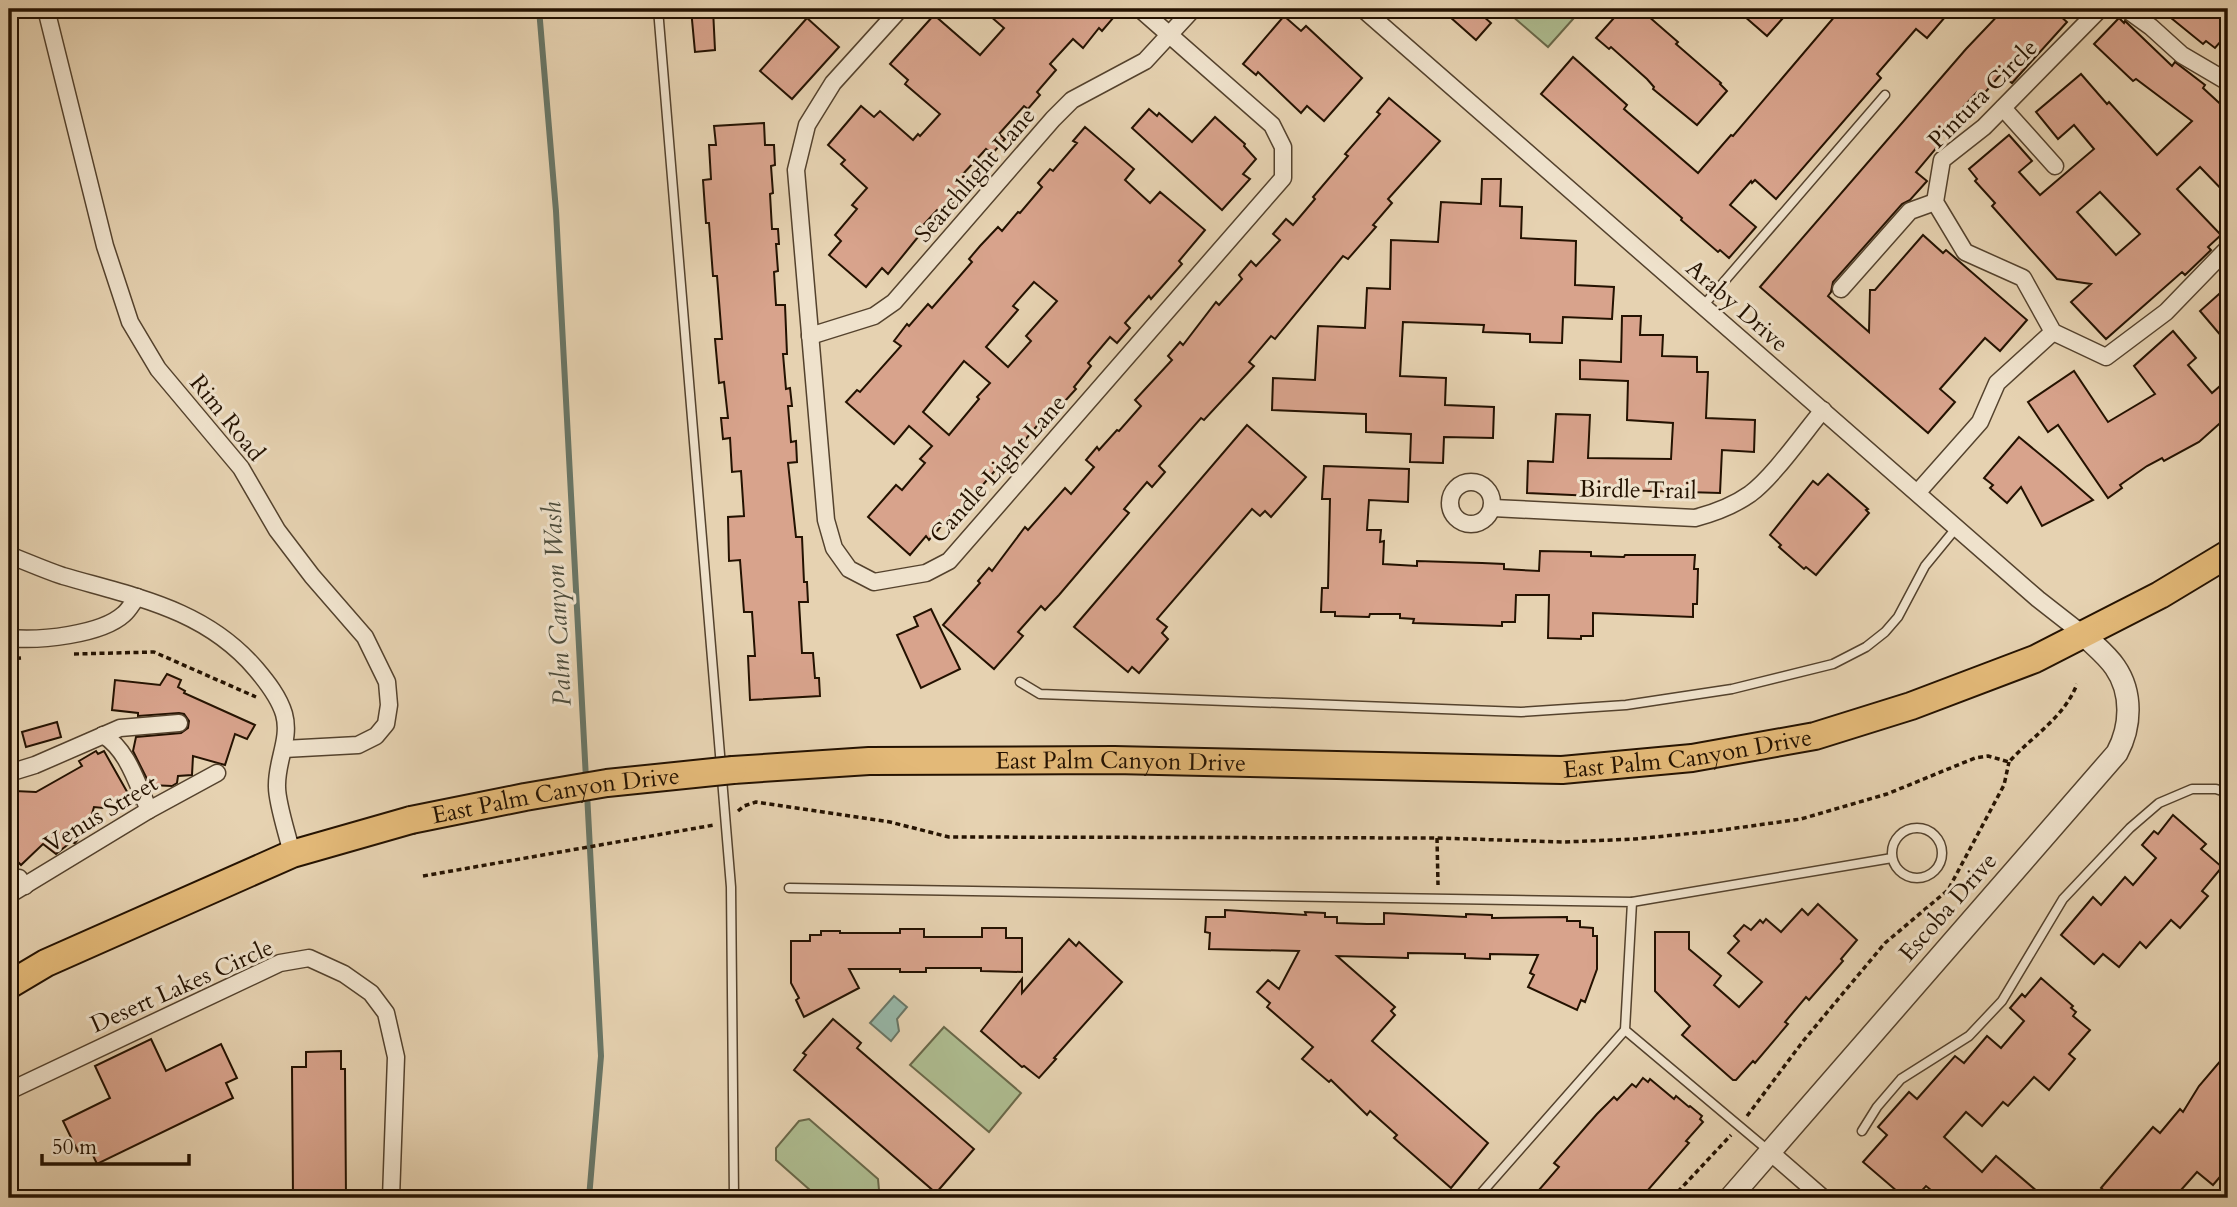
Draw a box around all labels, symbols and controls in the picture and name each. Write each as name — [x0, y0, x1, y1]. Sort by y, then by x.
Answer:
street label: Pintura Circle — [1921, 32, 2045, 156]
street label: Searchlight Lane — [907, 100, 1043, 250]
street label: Araby Drive — [1679, 252, 1795, 360]
street label: Rim Road — [182, 368, 272, 469]
street label: Candle Light Lane — [922, 387, 1074, 551]
street label: Birdle Trail — [1579, 472, 1697, 508]
water label: Palm Canyon Wash — [534, 500, 580, 707]
street label: East Palm Canyon Drive — [1562, 720, 1814, 786]
street label: East Palm Canyon Drive — [995, 743, 1246, 779]
street label: East Palm Canyon Drive — [429, 759, 681, 832]
street label: Venus Street — [38, 767, 165, 861]
street label: Escoba Drive — [1891, 845, 2005, 969]
street label: Desert Lakes Circle — [85, 931, 279, 1041]
scale bar — [42, 1123, 189, 1167]
text: 50 m — [52, 1133, 97, 1162]

